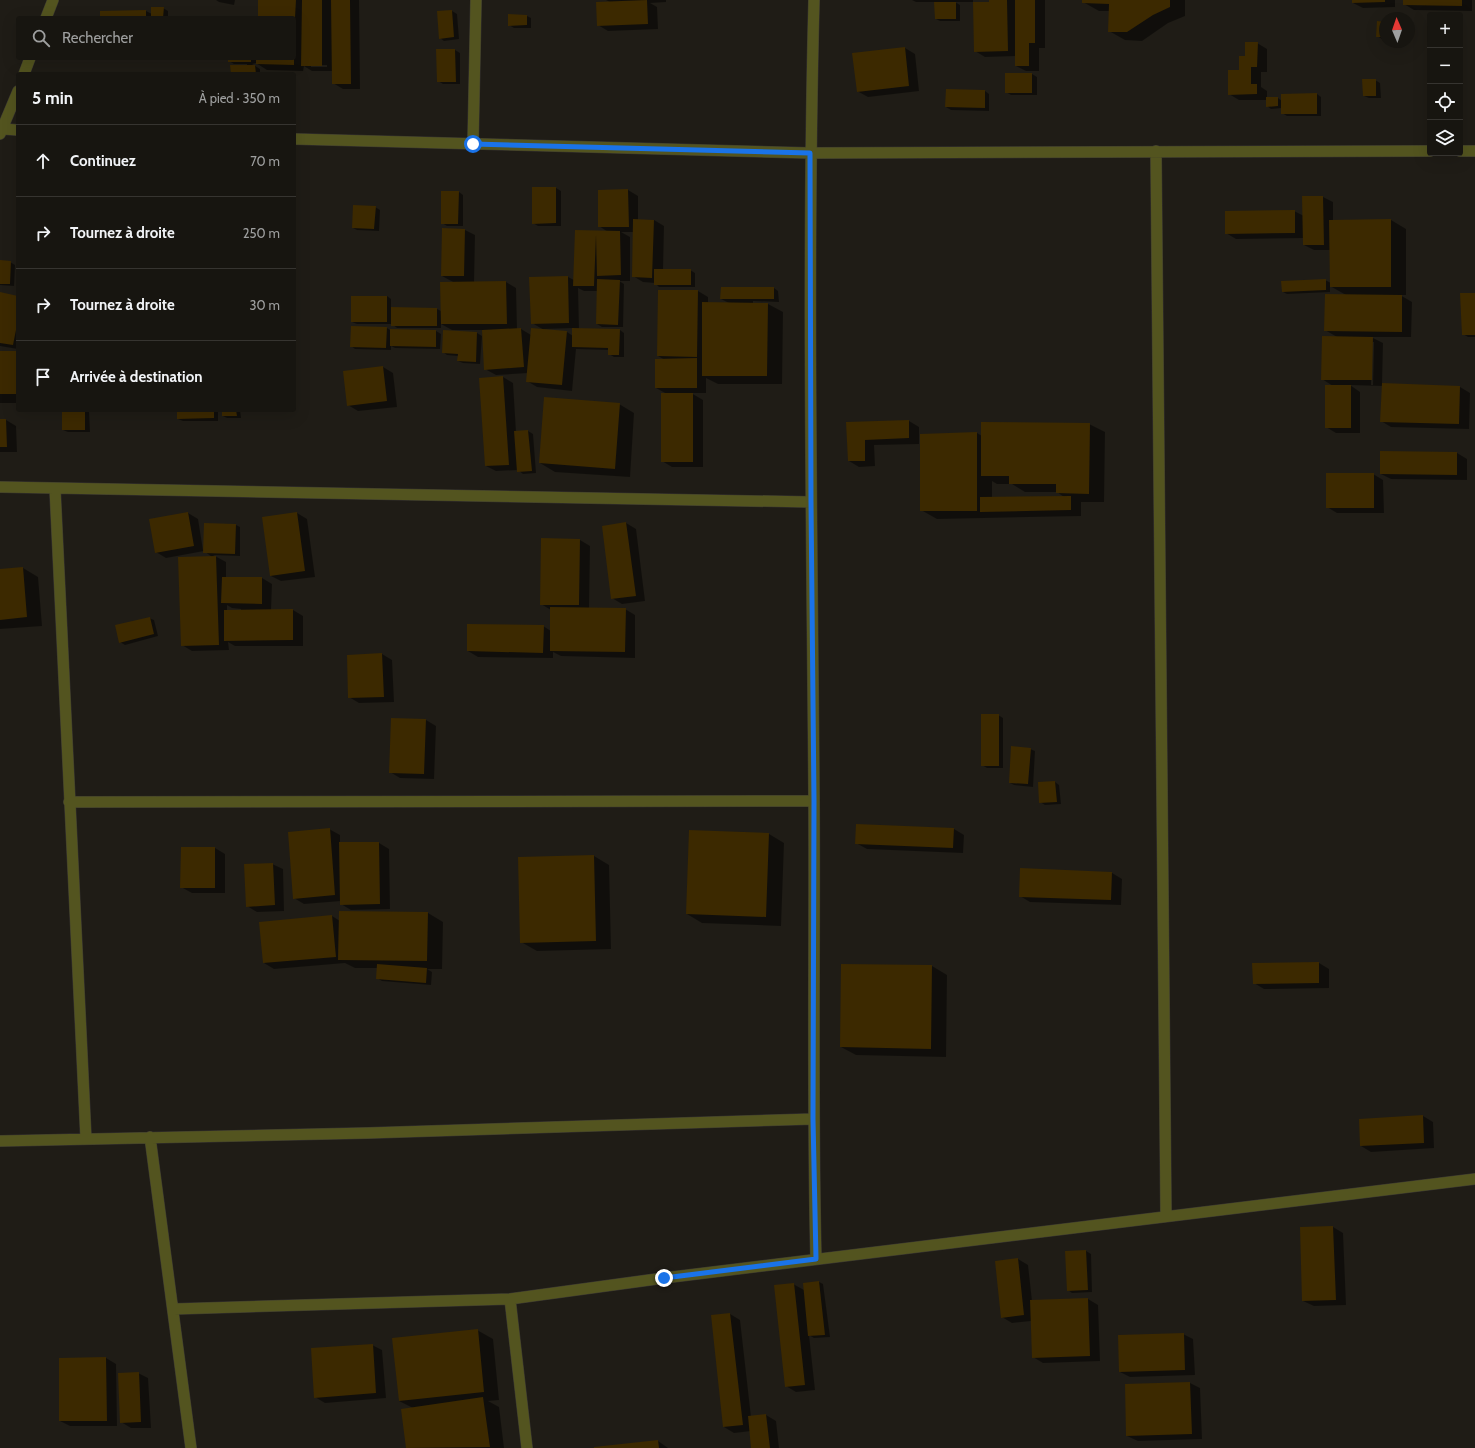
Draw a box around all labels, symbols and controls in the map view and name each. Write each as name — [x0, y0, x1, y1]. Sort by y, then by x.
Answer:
north arrow — [1379, 12, 1415, 48]
map controls — [1427, 12, 1463, 156]
button: + — [1427, 12, 1463, 48]
search box — [16, 16, 296, 60]
icon: search — [30, 27, 52, 49]
text: Rechercher — [62, 29, 133, 47]
button: − — [1427, 48, 1463, 84]
button: locate — [1427, 84, 1463, 120]
text: 5 min — [32, 88, 73, 108]
text: À pied · 350 m — [199, 90, 280, 106]
button: layers — [1427, 120, 1463, 156]
route start — [464, 135, 482, 153]
icon: ahead — [32, 150, 54, 172]
text: Continuez — [70, 152, 136, 170]
text: 70 m — [250, 153, 280, 169]
icon: right — [32, 222, 54, 244]
text: Tournez à droite — [70, 224, 175, 242]
text: 250 m — [243, 225, 280, 241]
icon: right — [32, 294, 54, 316]
text: Tournez à droite — [70, 296, 175, 314]
text: 30 m — [250, 297, 280, 313]
icon: arrive — [32, 366, 54, 388]
text: Arrivée à destination — [70, 368, 202, 386]
route end — [655, 1269, 673, 1287]

